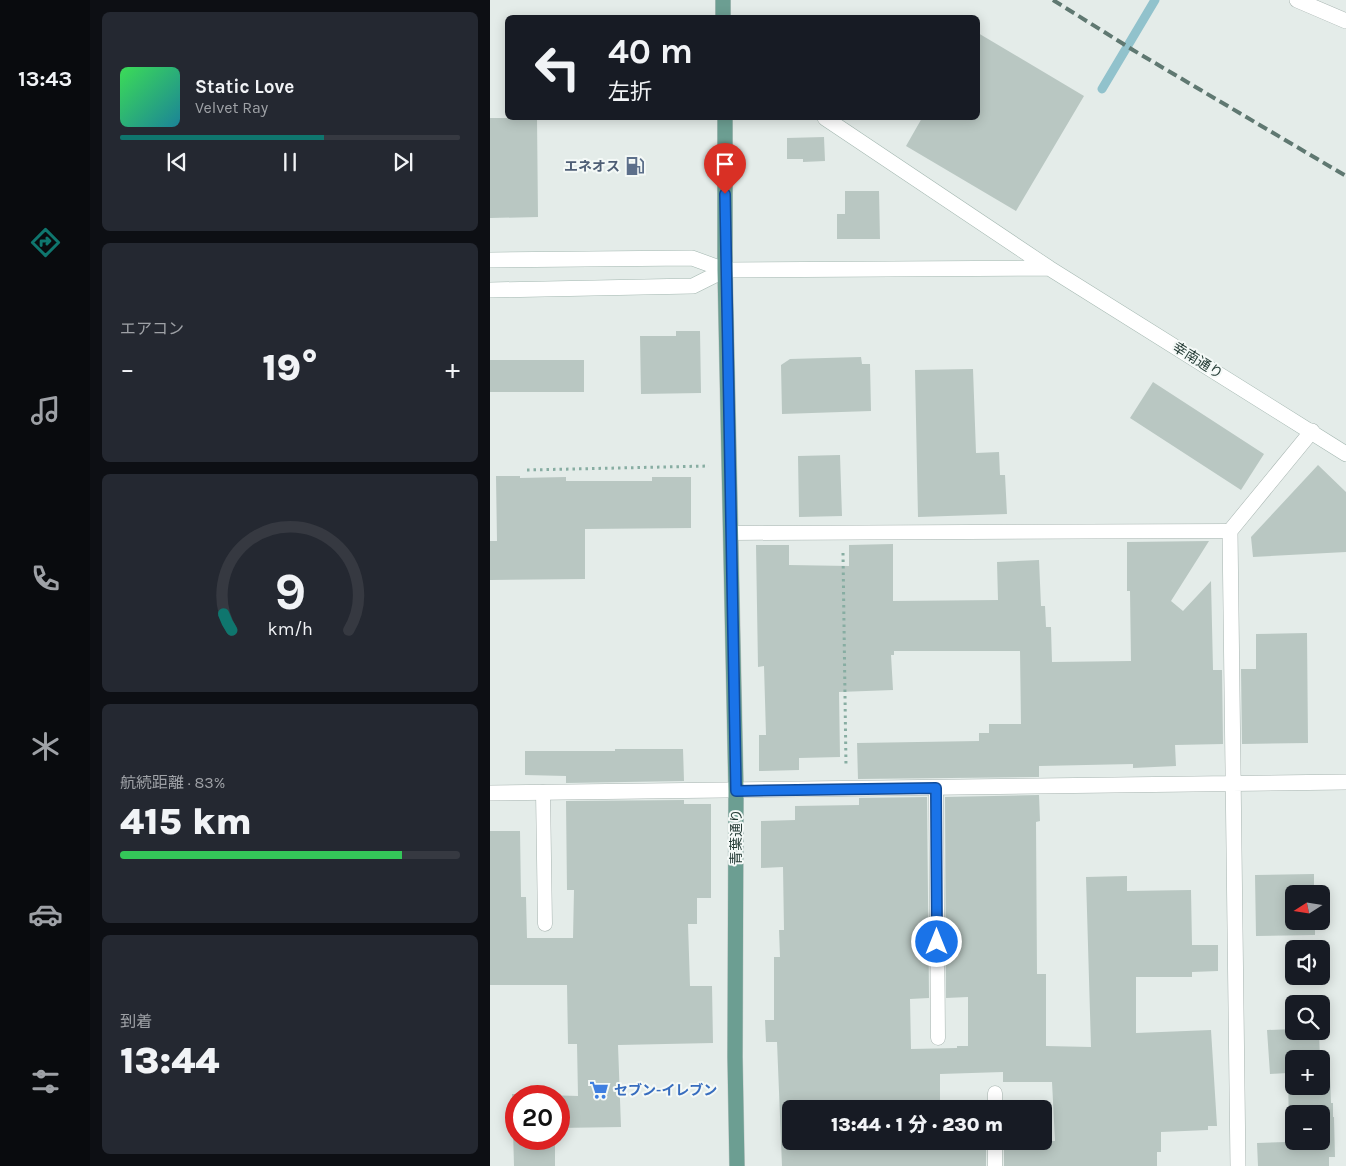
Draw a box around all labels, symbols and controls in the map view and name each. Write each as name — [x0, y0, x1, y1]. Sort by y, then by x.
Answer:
text: 40 m — [608, 31, 693, 72]
icon: left — [525, 35, 590, 100]
text: 13:43 — [18, 66, 72, 92]
text: Static Love — [195, 76, 294, 98]
text: 左折 — [608, 79, 652, 105]
text: Velvet Ray — [195, 98, 268, 117]
pin — [704, 143, 746, 194]
icon: previous — [163, 148, 191, 176]
icon: pause — [276, 148, 304, 176]
icon: next — [389, 148, 417, 176]
icon: arrive — [711, 150, 739, 178]
fuel station icon: エネオス — [624, 155, 646, 177]
place label: エネオス — [564, 158, 620, 175]
icon: directions — [28, 225, 63, 260]
text: エアコン — [120, 319, 184, 338]
street label: 幸南通り — [1169, 338, 1226, 382]
text: 19° — [262, 345, 318, 390]
text: − — [120, 352, 135, 385]
text: + — [445, 352, 460, 385]
icon: music — [28, 393, 63, 428]
icon: phone — [28, 561, 63, 596]
text: 9 — [274, 561, 306, 622]
text: km/h — [267, 619, 313, 640]
icon: climate — [28, 729, 63, 764]
text: 航続距離 · 83% — [120, 773, 225, 792]
text: 415 km — [120, 799, 252, 844]
street label: 青葉通り — [728, 809, 745, 865]
north arrow — [1285, 885, 1330, 930]
map controls — [1285, 885, 1330, 1150]
icon: car — [28, 897, 63, 932]
position arrow — [910, 915, 962, 967]
button: sound — [1285, 940, 1330, 985]
button: search — [1285, 995, 1330, 1040]
text: 到着 — [120, 1012, 152, 1031]
text: 13:44 — [120, 1038, 219, 1083]
button: + — [1285, 1050, 1330, 1095]
icon: filters — [28, 1064, 63, 1099]
supermarket icon: セブン-イレブン — [588, 1079, 610, 1101]
place label: セブン-イレブン — [614, 1082, 717, 1099]
speed limit sign: 20 — [505, 1085, 570, 1150]
button: − — [1285, 1105, 1330, 1150]
text: 13:44 · 1 分 · 230 m — [831, 1114, 1003, 1136]

